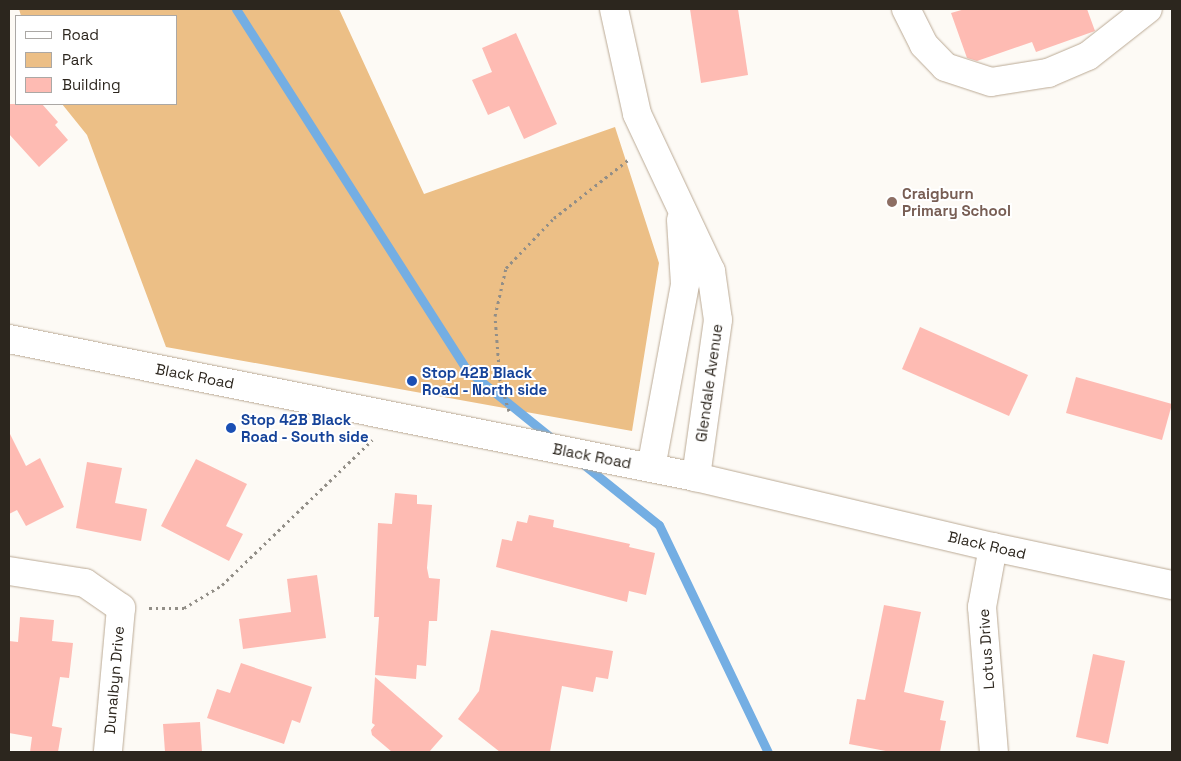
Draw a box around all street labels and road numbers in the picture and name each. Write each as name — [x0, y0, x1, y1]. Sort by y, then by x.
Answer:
street label: Glendale Avenue — [692, 323, 726, 443]
street label: Black Road — [154, 360, 236, 392]
street label: Black Road — [551, 440, 633, 472]
street label: Black Road — [946, 527, 1028, 563]
street label: Lotus Drive — [974, 608, 998, 690]
street label: Dunalbyn Drive — [100, 625, 128, 735]

